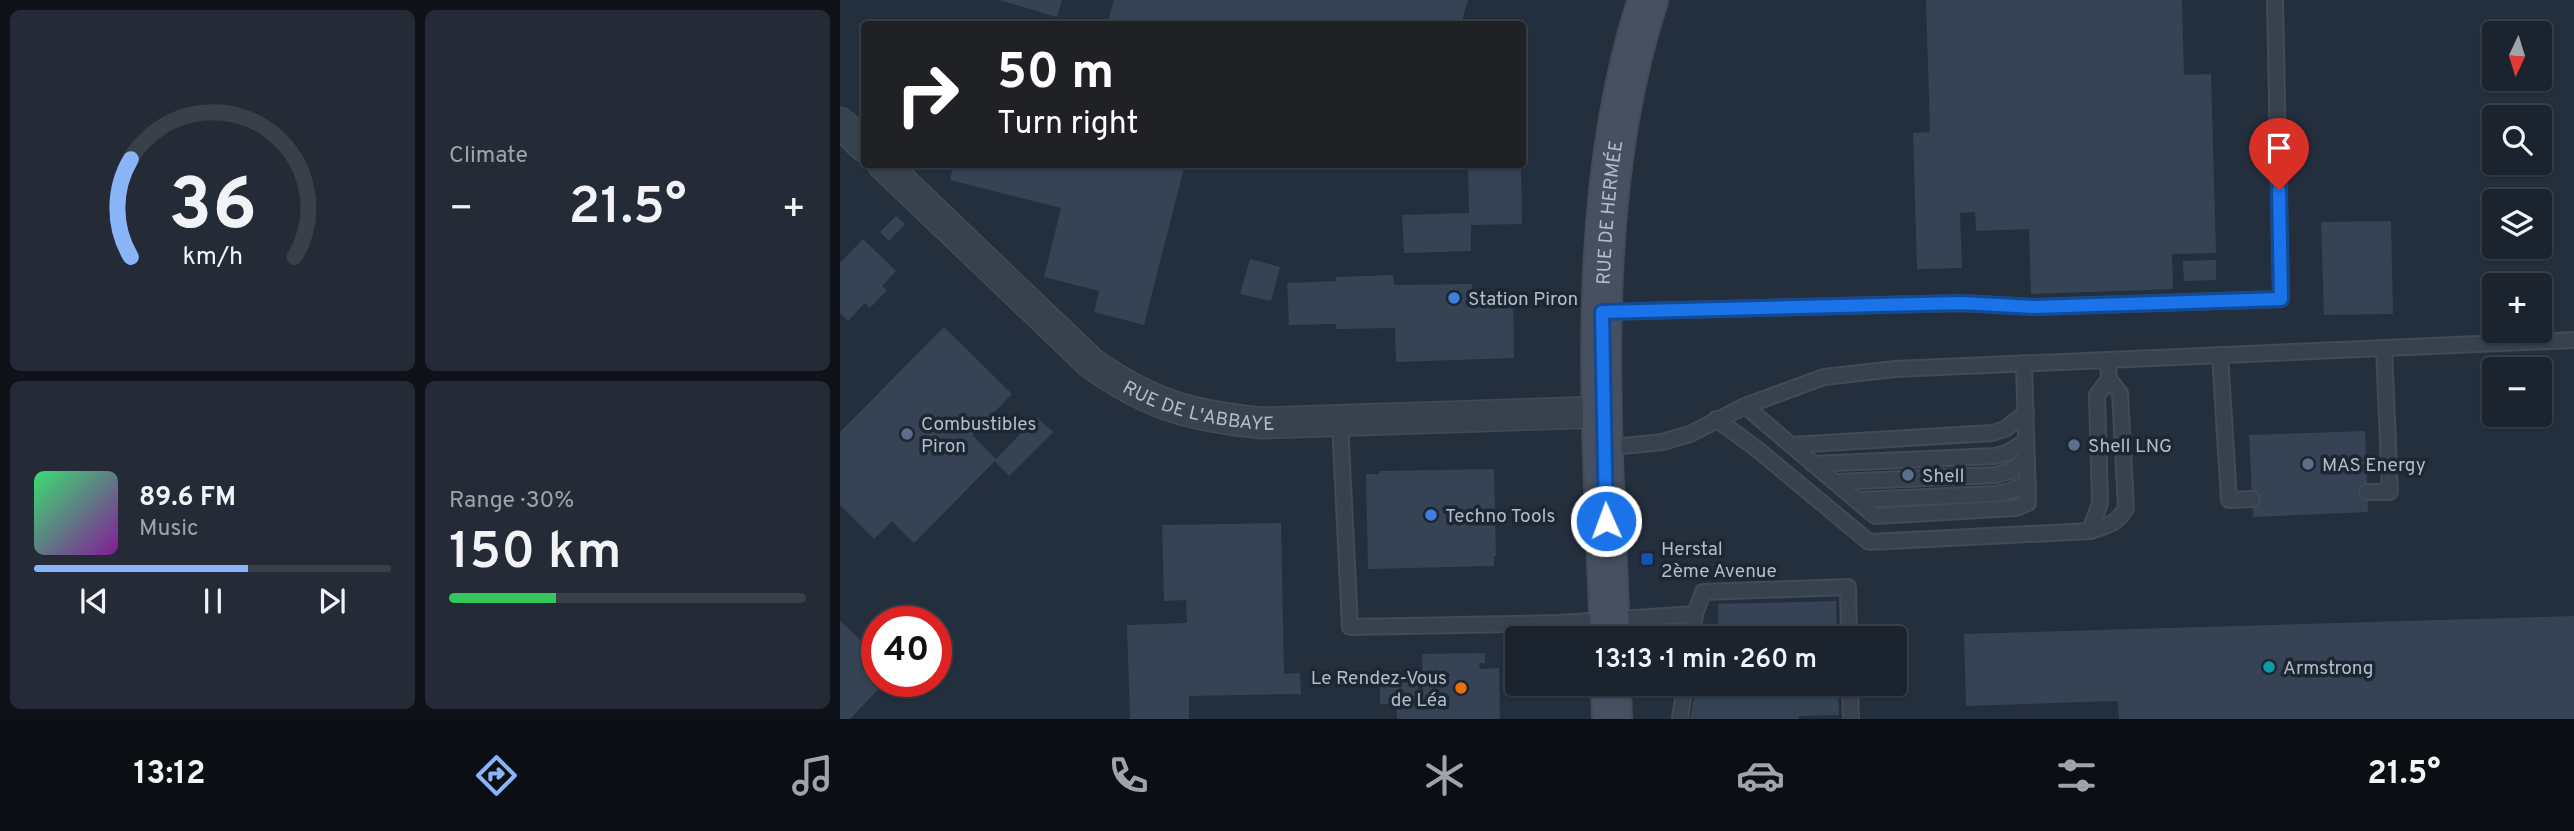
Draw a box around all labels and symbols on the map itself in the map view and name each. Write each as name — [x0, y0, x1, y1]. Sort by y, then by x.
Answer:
north arrow — [2482, 21, 2552, 91]
pin — [2249, 118, 2309, 190]
street label: RUE DE HERMÉE — [1593, 139, 1629, 285]
place label: Station Piron — [1468, 288, 1578, 312]
marker: Station Piron — [1446, 290, 1462, 306]
street label: RUE DE L'ABBAYE — [1118, 376, 1275, 437]
place label: Combustibles Piron — [921, 413, 1036, 459]
marker: Combustibles Piron — [899, 426, 915, 442]
place label: Shell LNG — [2088, 435, 2172, 459]
marker: Shell LNG — [2066, 437, 2082, 453]
place label: MAS Energy — [2322, 454, 2426, 478]
marker: MAS Energy — [2300, 456, 2316, 472]
place label: Shell — [1922, 465, 1965, 489]
marker: Shell — [1900, 467, 1916, 483]
position arrow — [1569, 484, 1643, 558]
place label: Techno Tools — [1445, 505, 1555, 529]
marker: Techno Tools — [1423, 507, 1439, 523]
place label: Herstal 2ème Avenue — [1661, 538, 1777, 584]
marker: Herstal 2ème Avenue — [1639, 551, 1655, 567]
speed limit sign: 40 — [861, 606, 952, 697]
place label: Armstrong — [2283, 657, 2374, 681]
marker: Armstrong — [2261, 659, 2277, 675]
place label: Le Rendez-Vous de Léa — [1311, 667, 1447, 713]
marker: Le Rendez-Vous de Léa — [1453, 680, 1469, 696]

